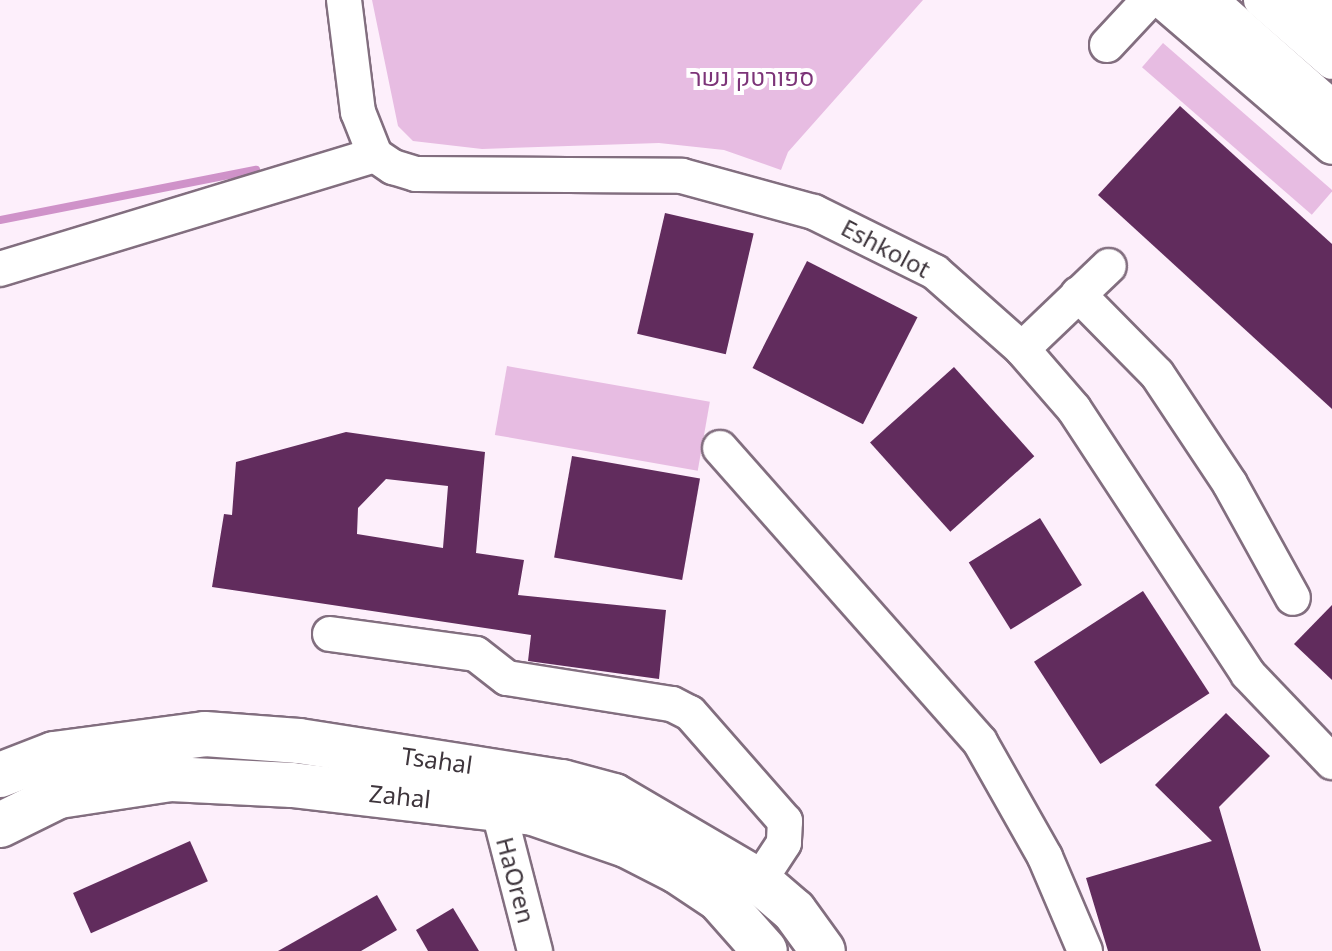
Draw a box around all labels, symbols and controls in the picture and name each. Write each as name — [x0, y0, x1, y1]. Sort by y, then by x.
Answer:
park label: ספורטק נשר — [690, 63, 814, 91]
street label: Eshkolot — [837, 213, 935, 283]
street label: Tsahal — [400, 741, 474, 779]
street label: Zahal — [368, 778, 432, 814]
street label: HaOren — [491, 834, 541, 926]

